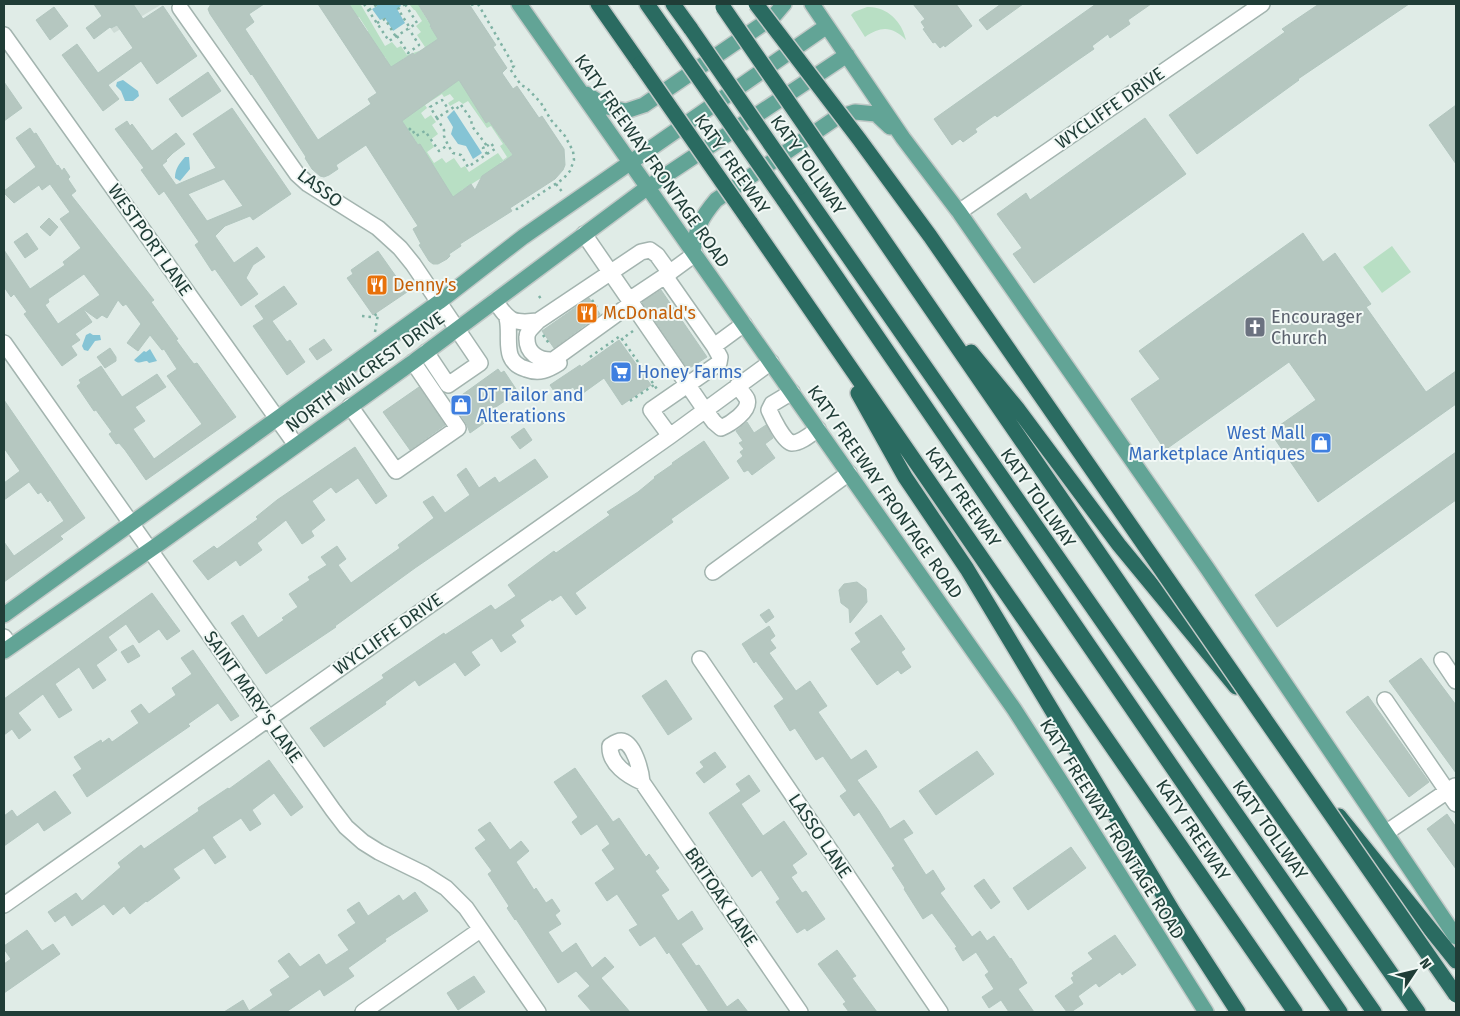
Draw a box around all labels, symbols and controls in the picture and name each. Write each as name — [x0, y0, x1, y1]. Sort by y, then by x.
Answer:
street label: KATY FREEWAY FRONTAGE ROAD — [570, 50, 734, 272]
street label: WYCLIFFE DRIVE — [1051, 62, 1169, 154]
street label: KATY FREEWAY — [690, 110, 774, 218]
street label: KATY TOLLWAY — [766, 111, 850, 219]
street label: LASSO — [293, 164, 347, 212]
street label: WESTPORT LANE — [103, 180, 197, 300]
restaurant icon: Denny's — [365, 273, 389, 297]
place label: Denny's — [393, 274, 456, 296]
restaurant icon: McDonald's — [575, 301, 599, 325]
place label: McDonald's — [603, 302, 696, 324]
place label: Encourager Church — [1271, 306, 1362, 349]
street label: NORTH WILCREST DRIVE — [281, 307, 449, 437]
church icon: Encourager Church — [1243, 315, 1267, 339]
supermarket icon: Honey Farms — [609, 360, 633, 384]
place label: Honey Farms — [637, 361, 742, 383]
street label: KATY FREEWAY FRONTAGE ROAD — [803, 381, 967, 603]
place label: DT Tailor and Alterations — [477, 384, 584, 427]
shop icon: DT Tailor and Alterations — [449, 393, 473, 417]
place label: West Mall Marketplace Antiques — [1129, 422, 1305, 465]
shop icon: West Mall Marketplace Antiques — [1309, 431, 1333, 455]
street label: KATY FREEWAY — [921, 443, 1005, 551]
street label: KATY TOLLWAY — [996, 444, 1080, 552]
street label: WYCLIFFE DRIVE — [329, 588, 447, 680]
street label: SAINT MARY'S LANE — [199, 627, 307, 767]
street label: KATY FREEWAY FRONTAGE ROAD — [1035, 715, 1189, 943]
street label: KATY FREEWAY — [1151, 775, 1235, 885]
street label: KATY TOLLWAY — [1228, 776, 1312, 884]
street label: LASSO LANE — [784, 790, 856, 882]
street label: BRITOAK LANE — [680, 843, 762, 951]
north arrow — [1390, 946, 1440, 996]
text: N — [1416, 955, 1435, 973]

